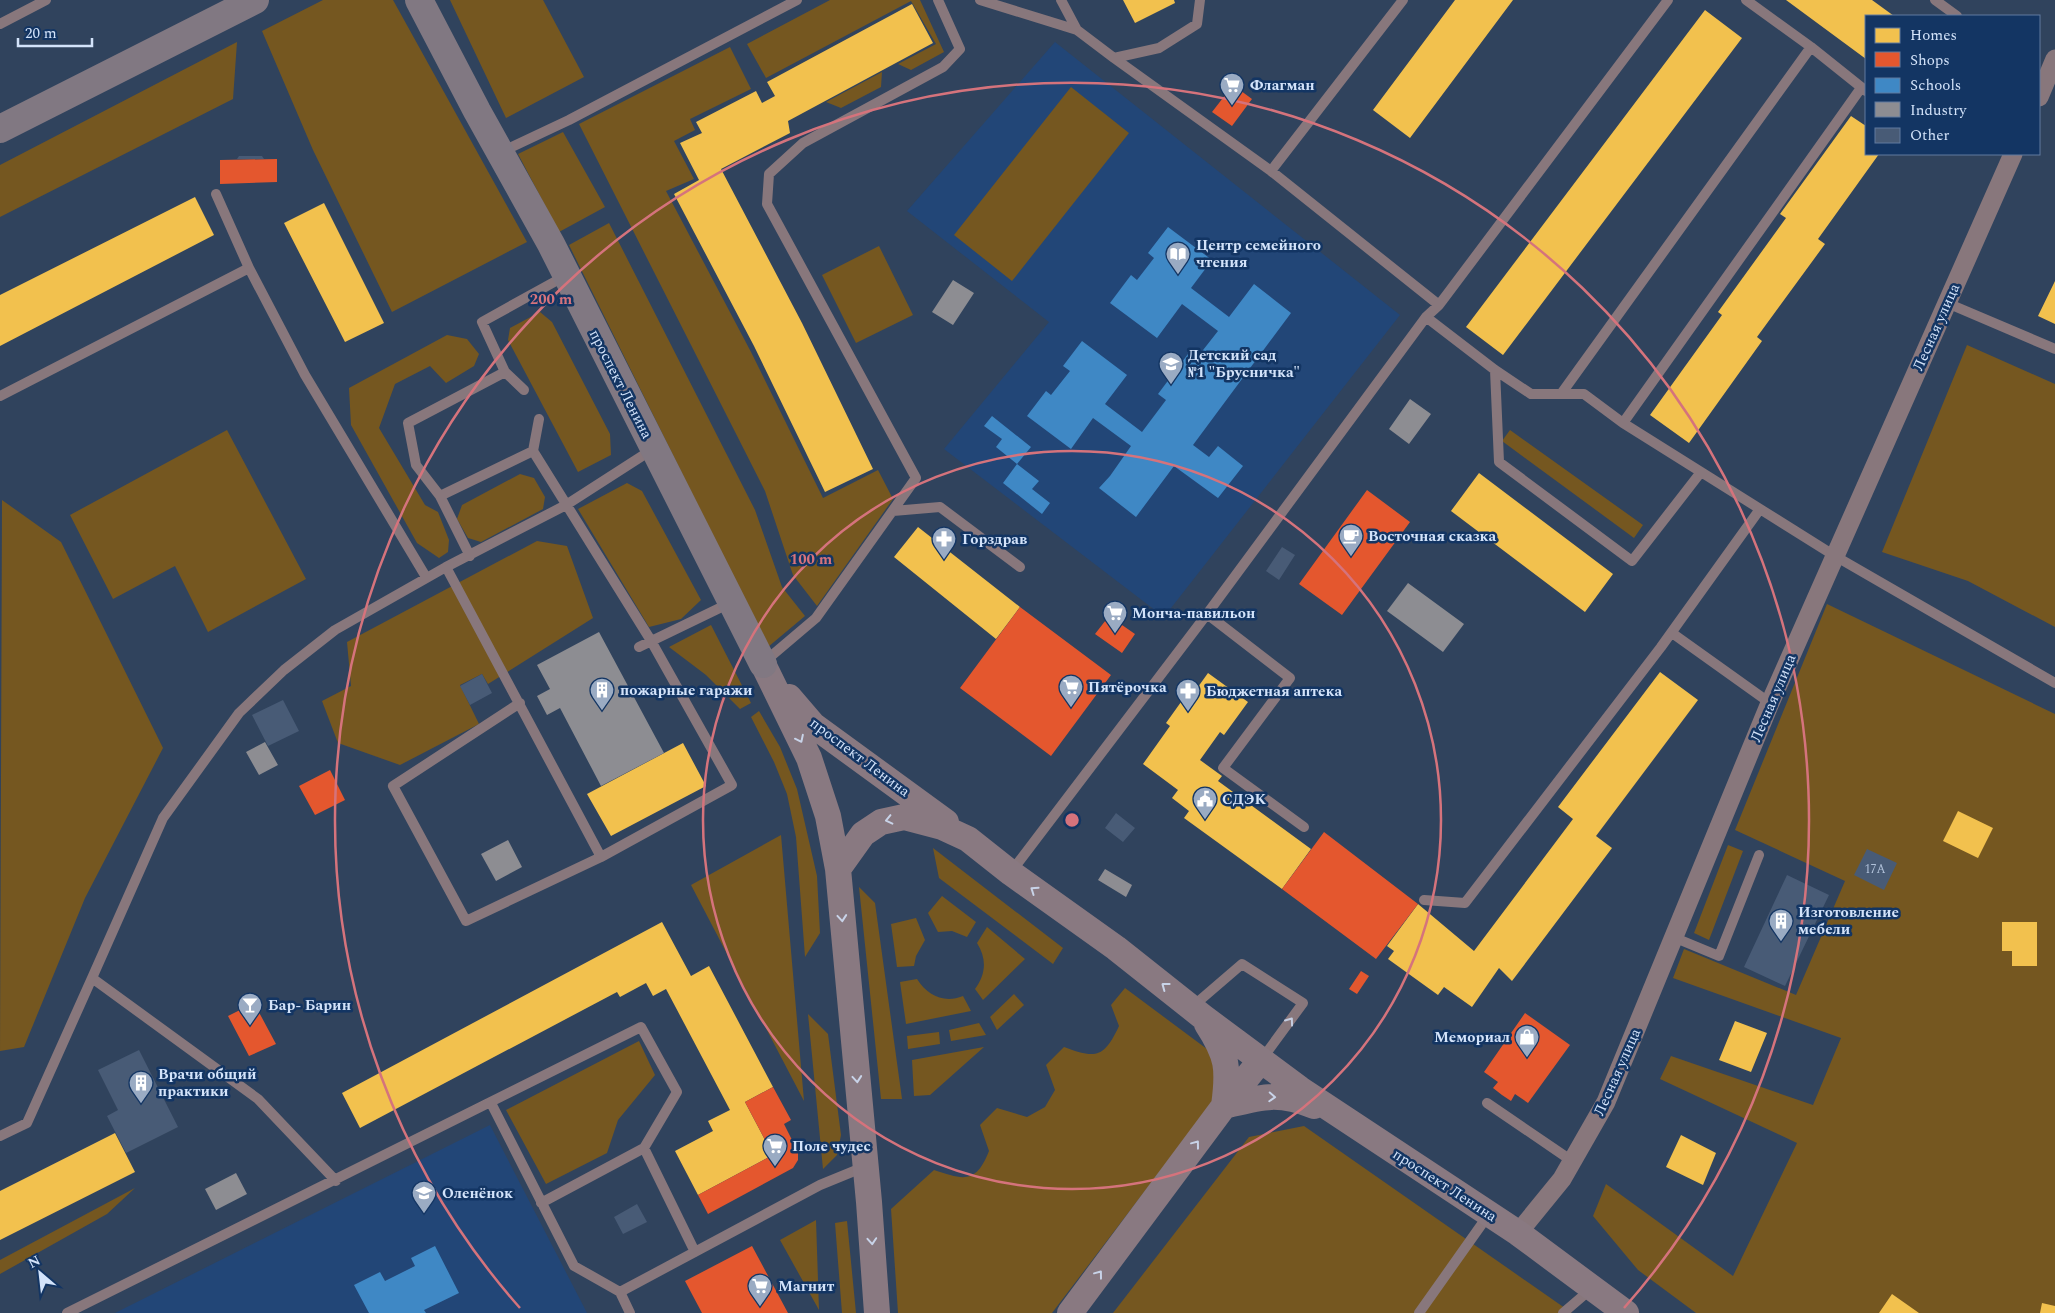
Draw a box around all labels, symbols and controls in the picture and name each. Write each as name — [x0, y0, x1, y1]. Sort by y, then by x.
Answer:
scale bar — [18, 15, 91, 47]
legend — [1865, 15, 2040, 155]
text: 20 m — [25, 22, 57, 45]
text: Homes — [1910, 24, 1957, 47]
text: Shops — [1910, 49, 1950, 72]
supermarket icon: Флагман — [1219, 72, 1245, 106]
place label: Флагман — [1250, 74, 1315, 97]
text: Schools — [1910, 74, 1961, 97]
text: Industry — [1910, 99, 1967, 122]
text: Other — [1910, 124, 1949, 147]
place label: Центр семейного чтения — [1196, 234, 1321, 274]
library icon: Центр семейного чтения — [1165, 241, 1191, 275]
street label: Лесная улица — [1907, 279, 1966, 375]
text: 200 m — [530, 288, 573, 311]
street label: проспект Ленина — [583, 325, 658, 444]
place label: Детский сад №1 "Брусничка" — [1188, 344, 1300, 384]
school or university icon: Детский сад №1 "Брусничка" — [1158, 351, 1184, 385]
cafe icon: Восточная сказка — [1338, 523, 1364, 557]
place label: Восточная сказка — [1368, 525, 1497, 548]
pharmacy icon: Горздрав — [931, 526, 957, 560]
place label: Горздрав — [962, 528, 1027, 551]
text: 100 m — [790, 548, 833, 571]
supermarket icon: Монча-павильон — [1102, 600, 1128, 634]
place label: Монча-павильон — [1132, 602, 1255, 625]
street label: Лесная улица — [1745, 650, 1803, 746]
supermarket icon: Пятёрочка — [1058, 674, 1084, 708]
place label: Пятёрочка — [1088, 676, 1167, 699]
building icon: пожарные гаражи — [589, 677, 615, 711]
pharmacy icon: Бюджетная аптека — [1175, 678, 1201, 712]
place label: пожарные гаражи — [620, 679, 753, 702]
place label: Бюджетная аптека — [1206, 680, 1342, 703]
street label: проспект Ленина — [805, 712, 915, 803]
one-way arrow — [794, 734, 804, 743]
public building icon: СДЭК — [1192, 786, 1218, 820]
place label: СДЭК — [1222, 788, 1266, 811]
centre of rings — [1063, 811, 1081, 829]
one-way arrow — [885, 814, 894, 825]
house number: 17А — [1864, 860, 1886, 879]
one-way arrow — [1030, 887, 1040, 896]
place label: Изготовление мебели — [1798, 901, 1899, 941]
building icon: Изготовление мебели — [1768, 908, 1794, 942]
one-way arrow — [836, 914, 847, 922]
one-way arrow — [1162, 982, 1171, 991]
bar icon: Бар- Барин — [237, 992, 263, 1026]
place label: Бар- Барин — [268, 994, 351, 1017]
one-way arrow — [1284, 1017, 1293, 1027]
shop icon: Мемориал — [1514, 1024, 1540, 1058]
street label: Лесная улица — [1588, 1024, 1647, 1120]
place label: Мемориал — [1434, 1026, 1510, 1049]
place label: Врачи общий практики — [158, 1063, 257, 1103]
building icon: Врачи общий практики — [128, 1070, 154, 1104]
one-way arrow — [851, 1076, 862, 1084]
one-way arrow — [1268, 1091, 1276, 1102]
supermarket icon: Поле чудес — [762, 1133, 788, 1167]
place label: Поле чудес — [792, 1135, 871, 1158]
one-way arrow — [1190, 1140, 1199, 1150]
street label: проспект Ленина — [1388, 1143, 1502, 1228]
school or university icon: Оленёнок — [411, 1180, 437, 1214]
place label: Оленёнок — [442, 1182, 513, 1205]
one-way arrow — [866, 1237, 877, 1245]
north arrow — [15, 1248, 65, 1298]
text: N — [24, 1250, 44, 1274]
one-way arrow — [1093, 1270, 1102, 1280]
supermarket icon: Магнит — [747, 1273, 773, 1307]
place label: Магнит — [778, 1275, 835, 1298]

